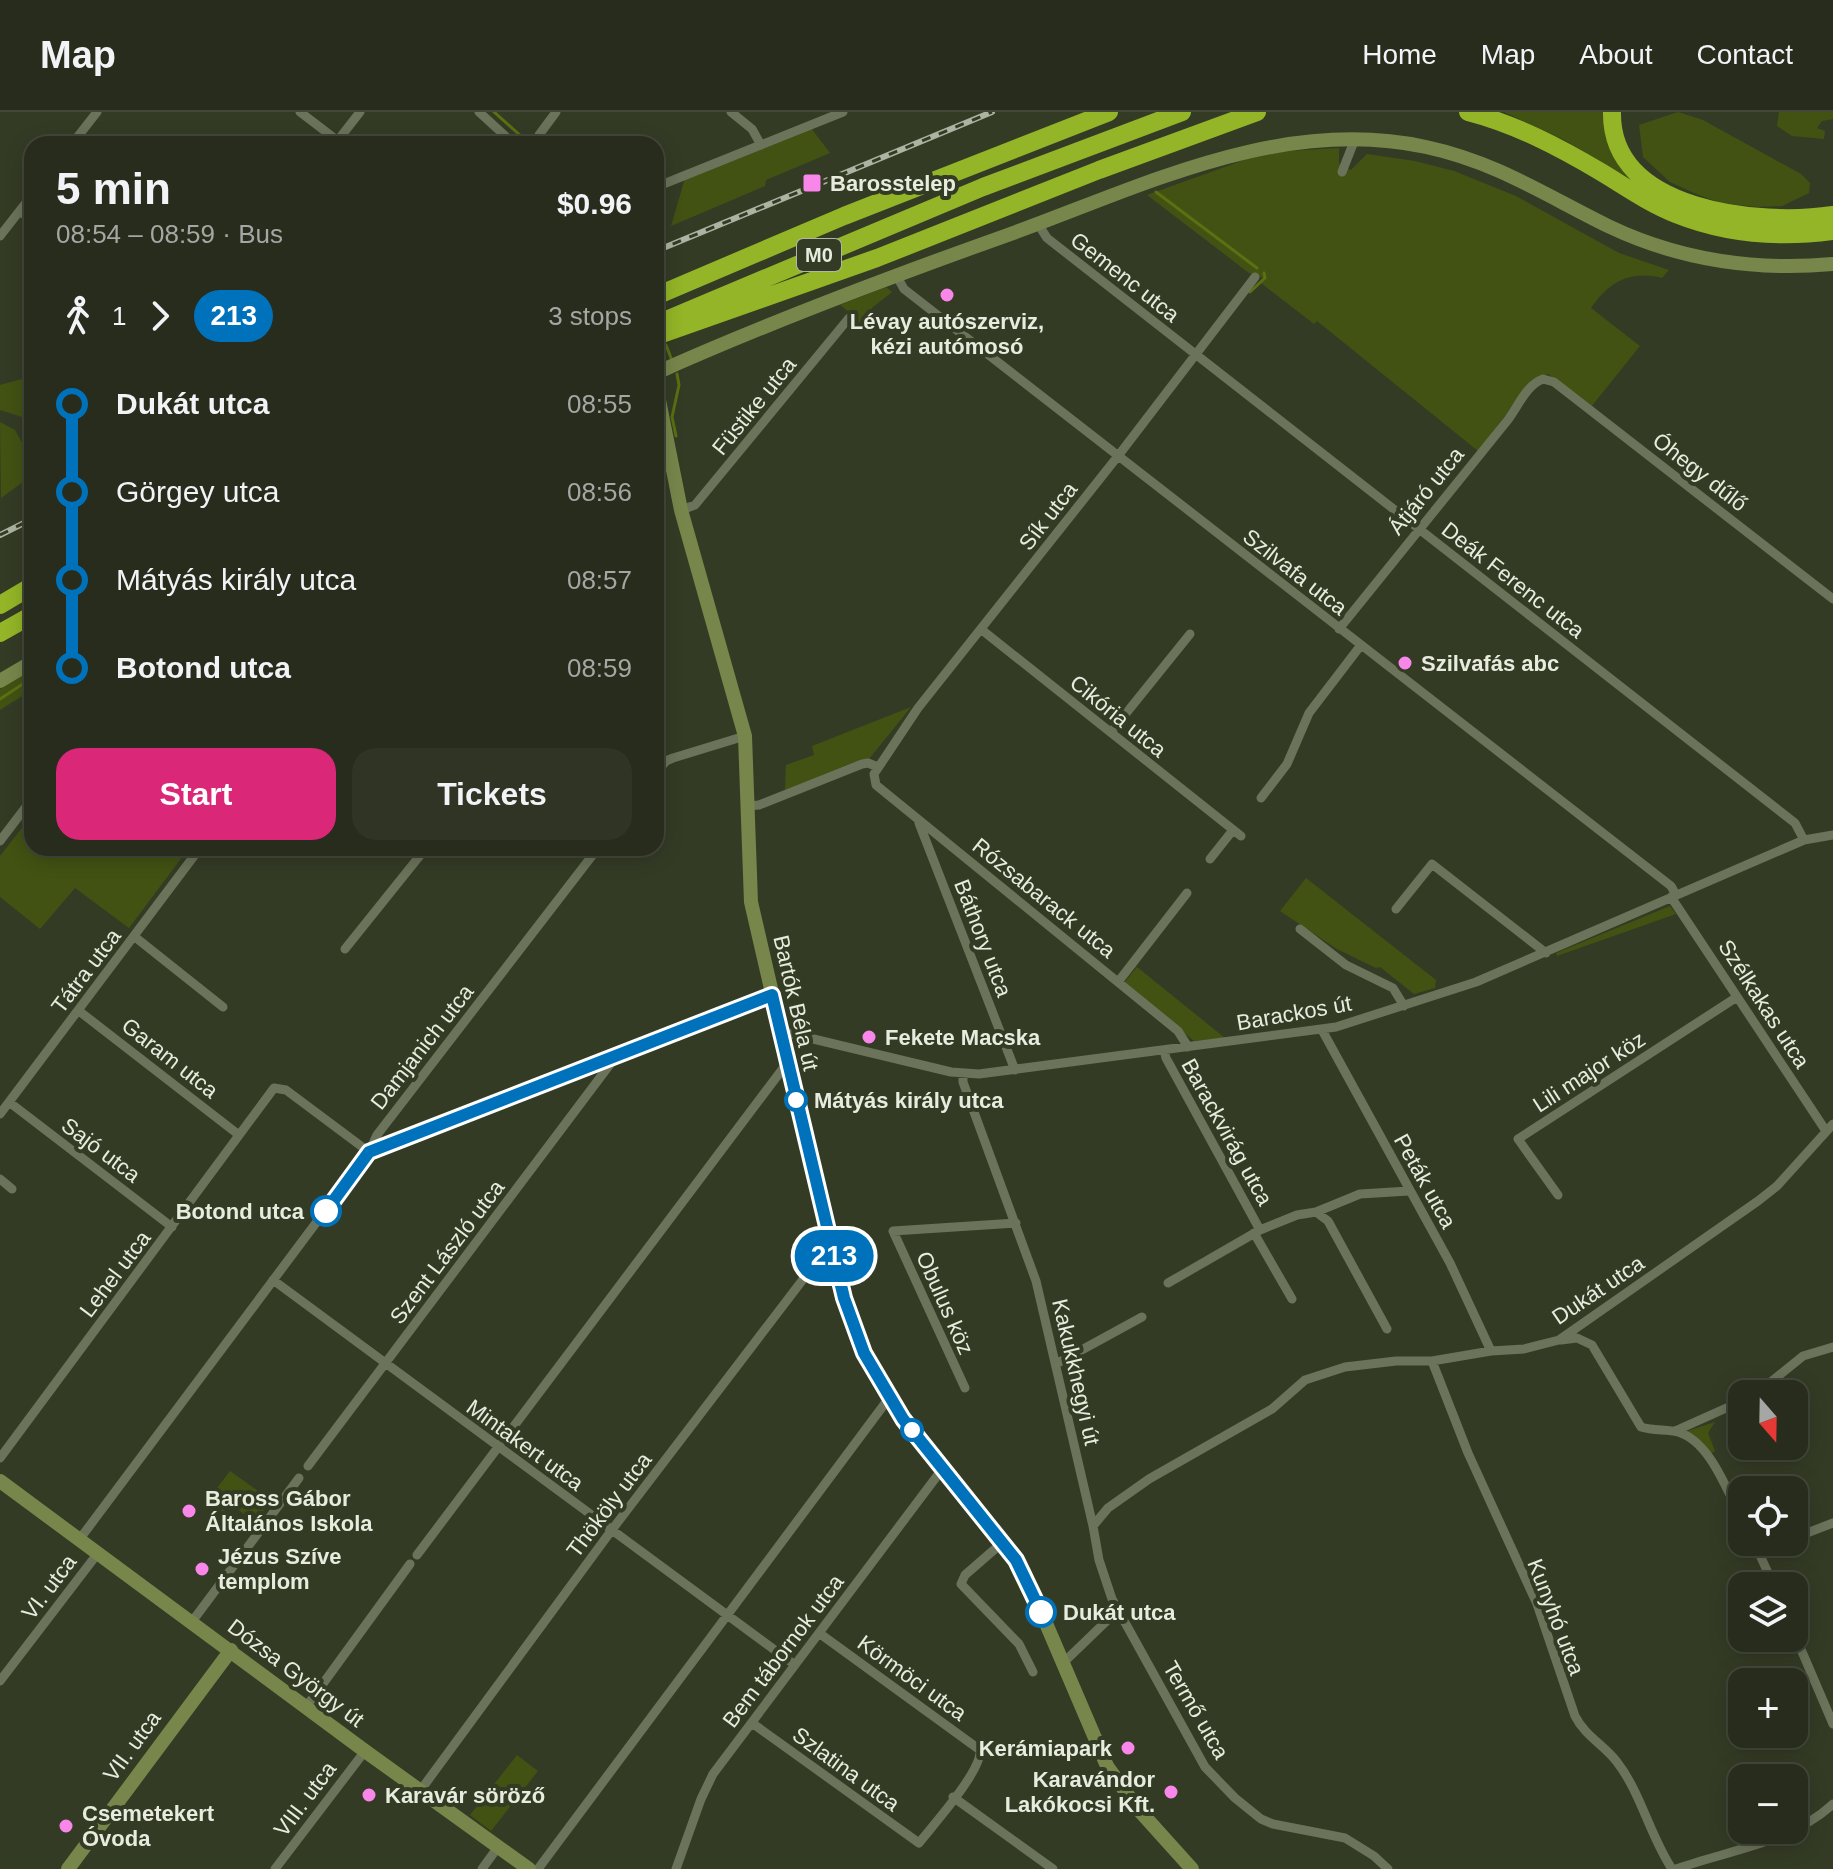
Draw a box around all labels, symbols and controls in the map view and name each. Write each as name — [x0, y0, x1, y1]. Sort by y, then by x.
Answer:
text: Map — [40, 34, 116, 76]
text: Home — [1362, 39, 1437, 70]
text: Map — [1481, 39, 1535, 70]
text: About — [1579, 39, 1653, 70]
text: Contact — [1697, 39, 1793, 70]
text: 5 min — [56, 164, 171, 213]
place label: Barosstelep — [830, 171, 956, 196]
marker: Barosstelep — [801, 172, 823, 194]
text: $0.96 — [557, 187, 632, 220]
text: 08:54 – 08:59 · Bus — [56, 219, 283, 249]
street label: Gemenc utca — [1066, 227, 1185, 328]
road number: M0 — [797, 239, 841, 271]
marker: Lévay autószerviz, kézi autómosó — [938, 286, 956, 304]
icon: walk — [56, 294, 100, 338]
icon: forward — [138, 294, 182, 338]
text: 213 — [210, 300, 257, 331]
text: 1 — [112, 301, 126, 331]
text: 3 stops — [548, 301, 632, 331]
place label: Lévay autószerviz, kézi autómosó — [850, 309, 1044, 359]
street label: Füstike utca — [707, 351, 802, 460]
text: Dukát utca — [116, 387, 269, 420]
text: 08:55 — [567, 389, 632, 419]
street label: Óhegy dűlő — [1648, 428, 1752, 516]
street label: Átjáró utca — [1383, 442, 1469, 540]
text: Görgey utca — [116, 475, 279, 508]
street label: Sík utca — [1014, 476, 1083, 555]
text: 08:56 — [567, 477, 632, 507]
street label: Deák Ferenc utca — [1437, 517, 1590, 644]
street label: Szilvafa utca — [1238, 524, 1352, 621]
text: Mátyás király utca — [116, 563, 356, 596]
text: 08:57 — [567, 565, 632, 595]
text: Botond utca — [116, 651, 291, 684]
place label: Szilvafás abc — [1421, 651, 1559, 676]
text: 08:59 — [567, 653, 632, 683]
marker: Szilvafás abc — [1396, 654, 1414, 672]
street label: Cikória utca — [1065, 670, 1172, 763]
button: Start — [56, 748, 336, 840]
button: Tickets — [352, 748, 632, 840]
street label: Rózsabarack utca — [968, 833, 1121, 964]
street label: Báthory utca — [949, 876, 1017, 1001]
street label: Tátra utca — [46, 923, 126, 1018]
street label: Bartók Béla út — [768, 933, 824, 1073]
street label: Szélkakas utca — [1713, 935, 1815, 1073]
street label: Damjanich utca — [365, 979, 479, 1114]
street label: Barackos út — [1235, 991, 1353, 1035]
street label: Garam utca — [117, 1013, 224, 1104]
place label: Fekete Macska — [885, 1025, 1041, 1050]
street label: Lili major köz — [1528, 1027, 1650, 1117]
marker: Fekete Macska — [860, 1028, 878, 1046]
street label: Barackvirág utca — [1176, 1054, 1278, 1210]
place label: Mátyás király utca — [814, 1088, 1004, 1113]
marker: Mátyás király utca — [785, 1089, 807, 1111]
street label: Sajó utca — [57, 1112, 146, 1188]
street label: Peták utca — [1389, 1129, 1462, 1233]
street label: Szent László utca — [385, 1175, 510, 1329]
marker: Botond utca — [311, 1196, 341, 1226]
place label: Botond utca — [176, 1199, 305, 1224]
street label: Lehel utca — [74, 1225, 156, 1322]
line badge: 213 — [788, 1230, 880, 1282]
text: 213 — [811, 1240, 857, 1271]
street label: Obulus köz — [911, 1248, 979, 1358]
street label: Dukát utca — [1547, 1250, 1649, 1330]
street label: Kakukkhegyi út — [1047, 1296, 1105, 1448]
north arrow — [1728, 1380, 1808, 1460]
map controls — [1728, 1380, 1808, 1844]
street label: Mintakert utca — [462, 1394, 589, 1496]
unlabelled marker — [901, 1419, 923, 1441]
street label: Thököly utca — [561, 1447, 657, 1562]
button: locate — [1728, 1476, 1808, 1556]
place label: Baross Gábor Általános Iskola — [205, 1486, 373, 1536]
marker: Baross Gábor Általános Iskola — [180, 1502, 198, 1520]
place label: Jézus Szíve templom — [218, 1544, 342, 1594]
street label: VI. utca — [17, 1549, 82, 1624]
street label: Kunyhó utca — [1522, 1555, 1590, 1679]
marker: Jézus Szíve templom — [193, 1560, 211, 1578]
street label: Bem tábornok utca — [717, 1569, 849, 1732]
button: layers — [1728, 1572, 1808, 1652]
marker: Dukát utca — [1026, 1597, 1056, 1627]
place label: Dukát utca — [1063, 1600, 1176, 1625]
street label: Dózsa György út — [223, 1614, 369, 1732]
street label: Körmöci utca — [853, 1630, 972, 1726]
street label: Termő utca — [1158, 1657, 1234, 1764]
button: + — [1728, 1668, 1808, 1748]
street label: VII. utca — [98, 1705, 166, 1786]
street label: Szlatina utca — [788, 1722, 905, 1817]
place label: Kerámiapark — [979, 1736, 1113, 1761]
marker: Kerámiapark — [1119, 1739, 1137, 1757]
street label: VIII. utca — [269, 1756, 342, 1841]
button: − — [1728, 1764, 1808, 1844]
place label: Karavándor Lakókocsi Kft. — [1005, 1767, 1155, 1817]
place label: Karavár söröző — [385, 1783, 545, 1808]
marker: Karavándor Lakókocsi Kft. — [1162, 1783, 1180, 1801]
marker: Karavár söröző — [360, 1786, 378, 1804]
place label: Csemetekert Óvoda — [82, 1801, 215, 1851]
marker: Csemetekert Óvoda — [57, 1817, 75, 1835]

